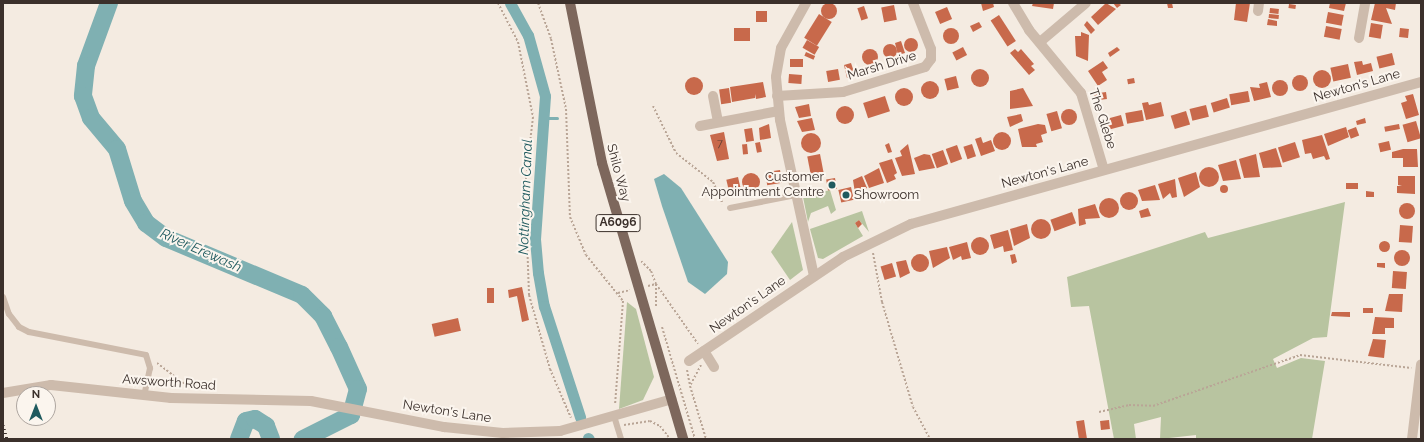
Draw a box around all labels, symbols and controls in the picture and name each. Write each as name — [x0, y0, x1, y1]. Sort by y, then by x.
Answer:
street label: Marsh Drive — [846, 48, 918, 84]
street label: Newton's Lane — [1312, 66, 1402, 106]
street label: The Glebe — [1085, 87, 1119, 151]
house number: 7 — [717, 137, 723, 151]
water label: Nottingham Canal — [515, 139, 535, 255]
street label: Shilo Way — [603, 142, 633, 204]
street label: Newton's Lane — [1000, 154, 1090, 192]
place label: Customer Appointment Centre — [702, 170, 824, 201]
marker: Customer Appointment Centre — [827, 180, 837, 190]
place label: Showroom — [854, 187, 919, 203]
marker: Showroom — [841, 190, 851, 200]
road number: A6096 — [595, 213, 641, 233]
water label: River Erewash — [158, 225, 244, 275]
street label: Newton's Lane — [707, 273, 789, 337]
street label: Awsworth Road — [122, 372, 216, 394]
north arrow — [16, 386, 56, 426]
text: N — [32, 388, 40, 401]
street label: Newton's Lane — [402, 397, 492, 427]

